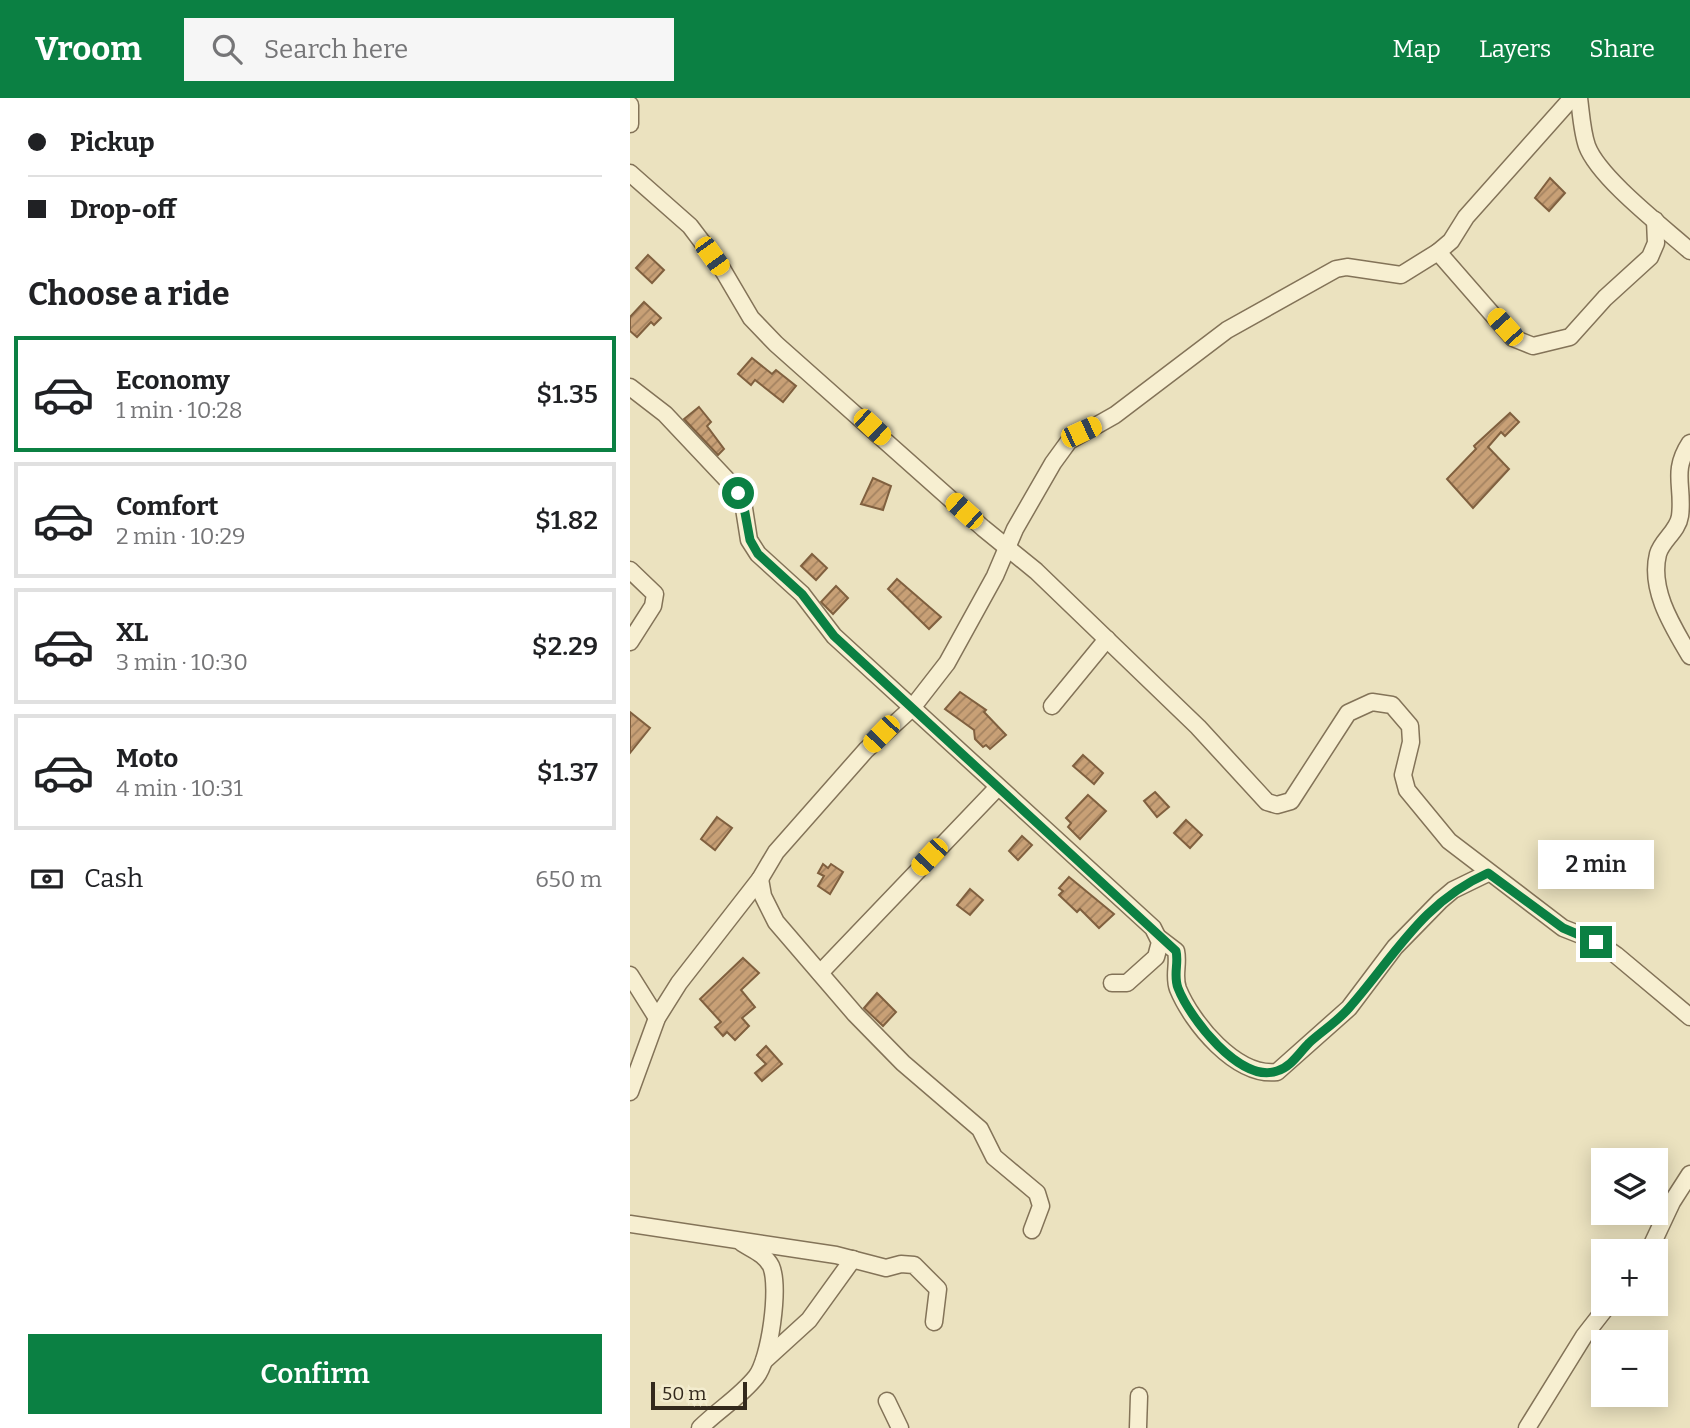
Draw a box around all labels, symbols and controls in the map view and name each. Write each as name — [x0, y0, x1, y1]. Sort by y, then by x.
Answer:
search box — [184, 18, 674, 81]
text: Vroom — [35, 29, 142, 69]
icon: search — [208, 30, 246, 68]
text: Search here — [264, 34, 408, 65]
text: Map — [1393, 35, 1441, 63]
text: Layers — [1479, 35, 1551, 63]
text: Share — [1589, 35, 1655, 63]
text: Pickup — [70, 127, 155, 158]
text: Drop-off — [70, 194, 176, 225]
car — [692, 233, 733, 279]
text: Choose a ride — [28, 275, 229, 313]
car — [1484, 304, 1527, 350]
icon: car — [32, 363, 95, 426]
text: Economy — [116, 365, 230, 396]
text: $1.35 — [536, 379, 598, 410]
text: 1 min · 10:28 — [116, 396, 243, 424]
car — [850, 405, 895, 449]
car — [1058, 414, 1105, 450]
route start — [722, 477, 754, 509]
icon: car — [32, 489, 95, 552]
car — [942, 489, 987, 533]
text: Comfort — [116, 491, 219, 522]
text: $1.82 — [535, 505, 598, 536]
text: 2 min · 10:29 — [116, 522, 245, 550]
icon: car — [32, 615, 95, 678]
text: XL — [116, 617, 148, 648]
text: $2.29 — [532, 631, 598, 662]
text: 3 min · 10:30 — [116, 648, 248, 676]
car — [859, 712, 904, 756]
icon: car — [32, 741, 95, 804]
text: Moto — [116, 743, 178, 774]
text: $1.37 — [537, 757, 598, 788]
text: 4 min · 10:31 — [116, 774, 243, 802]
car — [907, 834, 952, 880]
callout: 2 min — [1538, 840, 1654, 890]
text: 2 min — [1566, 850, 1626, 878]
icon: cash — [28, 860, 66, 898]
text: Cash — [84, 863, 143, 894]
text: 650 m — [535, 865, 602, 893]
route end — [1580, 926, 1612, 958]
map controls — [1591, 1148, 1668, 1407]
button: layers — [1591, 1148, 1668, 1225]
button: + — [1591, 1239, 1668, 1316]
button: − — [1591, 1330, 1668, 1407]
button: Confirm — [28, 1334, 602, 1414]
scale bar — [651, 1379, 747, 1411]
text: 50 m — [662, 1382, 706, 1405]

